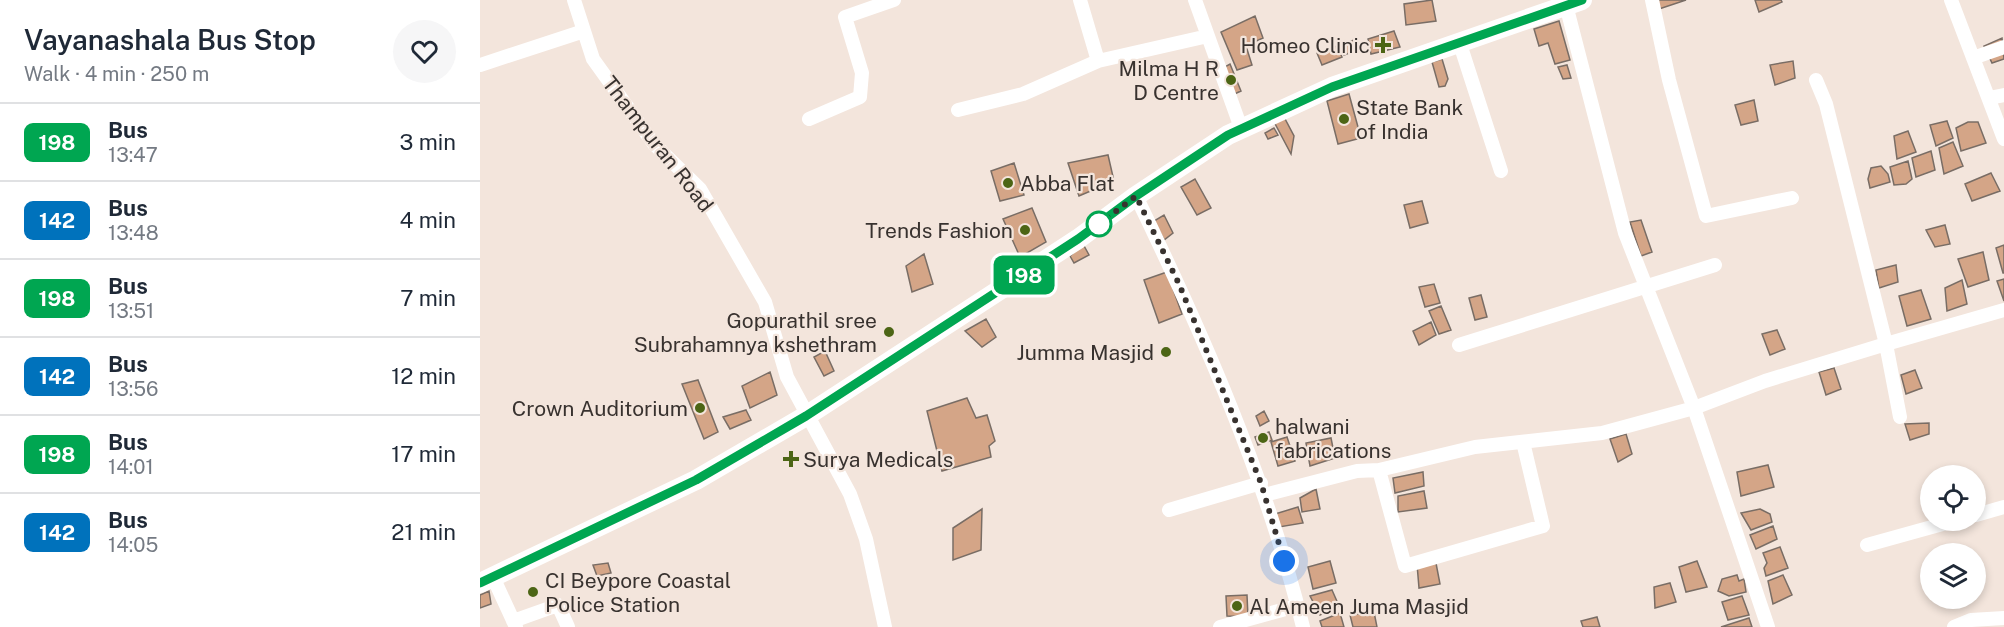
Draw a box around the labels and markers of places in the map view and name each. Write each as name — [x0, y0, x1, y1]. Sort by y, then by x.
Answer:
place label: Homeo Clinic — [1241, 33, 1370, 58]
marker: Homeo Clinic — [1374, 36, 1392, 54]
place label: Milma H R D Centre — [1119, 56, 1219, 105]
marker: Milma H R D Centre — [1224, 73, 1238, 87]
place label: State Bank of India — [1356, 95, 1463, 144]
marker: State Bank of India — [1337, 112, 1351, 126]
place label: Abba Flat — [1020, 171, 1115, 196]
marker: Abba Flat — [1001, 176, 1015, 190]
unlabelled marker — [1086, 211, 1112, 237]
place label: Trends Fashion — [865, 218, 1013, 243]
marker: Trends Fashion — [1018, 223, 1032, 237]
place label: Gopurathil sree Subrahamnya kshethram — [634, 308, 877, 357]
marker: Gopurathil sree Subrahamnya kshethram — [882, 325, 896, 339]
place label: Jumma Masjid — [1016, 340, 1154, 365]
marker: Jumma Masjid — [1159, 345, 1173, 359]
place label: Crown Auditorium — [512, 396, 688, 421]
marker: Crown Auditorium — [693, 401, 707, 415]
place label: halwani fabrications — [1275, 414, 1391, 463]
marker: halwani fabrications — [1256, 431, 1270, 445]
place label: Surya Medicals — [803, 447, 953, 472]
marker: Surya Medicals — [784, 452, 798, 466]
place label: CI Beypore Coastal Police Station — [545, 568, 731, 617]
marker: CI Beypore Coastal Police Station — [526, 585, 540, 599]
place label: Al Ameen Juma Masjid — [1249, 594, 1469, 619]
marker: Al Ameen Juma Masjid — [1230, 599, 1244, 613]

